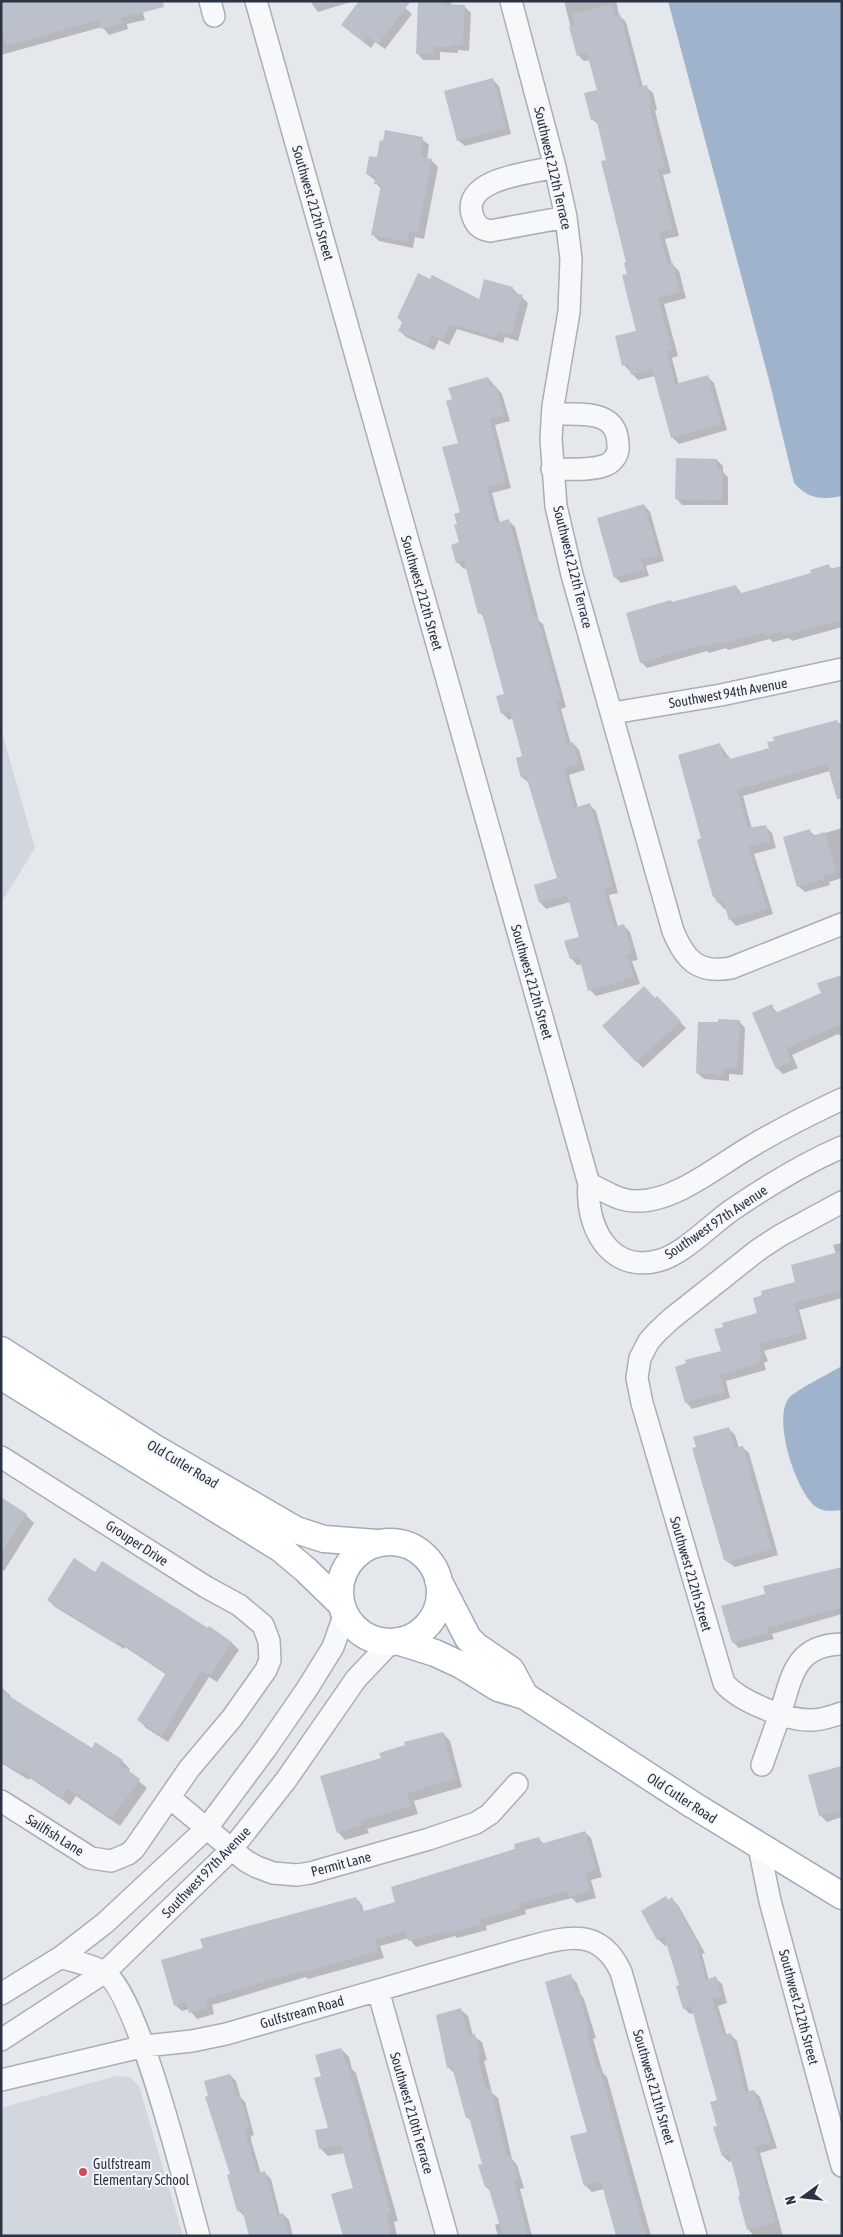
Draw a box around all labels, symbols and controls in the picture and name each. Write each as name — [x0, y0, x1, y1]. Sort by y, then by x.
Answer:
street label: Southwest 212th Terrace — [531, 105, 575, 231]
street label: Southwest 212th Street — [289, 144, 337, 262]
street label: Southwest 212th Terrace — [550, 504, 596, 630]
street label: Southwest 212th Street — [398, 534, 446, 652]
street label: Southwest 94th Avenue — [667, 675, 789, 711]
street label: Southwest 212th Street — [508, 923, 556, 1041]
street label: Southwest 97th Avenue — [662, 1182, 770, 1262]
street label: Old Cutler Road — [145, 1437, 221, 1491]
street label: Southwest 212th Street — [667, 1515, 715, 1633]
street label: Grouper Drive — [103, 1517, 171, 1569]
street label: Old Cutler Road — [644, 1769, 720, 1827]
street label: Sailfish Lane — [23, 1811, 87, 1859]
street label: Southwest 97th Avenue — [159, 1823, 253, 1921]
street label: Permit Lane — [309, 1848, 373, 1880]
street label: Southwest 212th Street — [776, 1948, 822, 2066]
street label: Gulfstream Road — [258, 1992, 346, 2032]
street label: Southwest 211th Street — [630, 2028, 678, 2146]
street label: Southwest 210th Terrace — [387, 2050, 437, 2176]
place label: Gulfstream Elementary School — [93, 2156, 189, 2188]
marker: Gulfstream Elementary School — [77, 2166, 89, 2178]
north arrow — [778, 2172, 828, 2222]
text: N — [782, 2194, 799, 2206]

